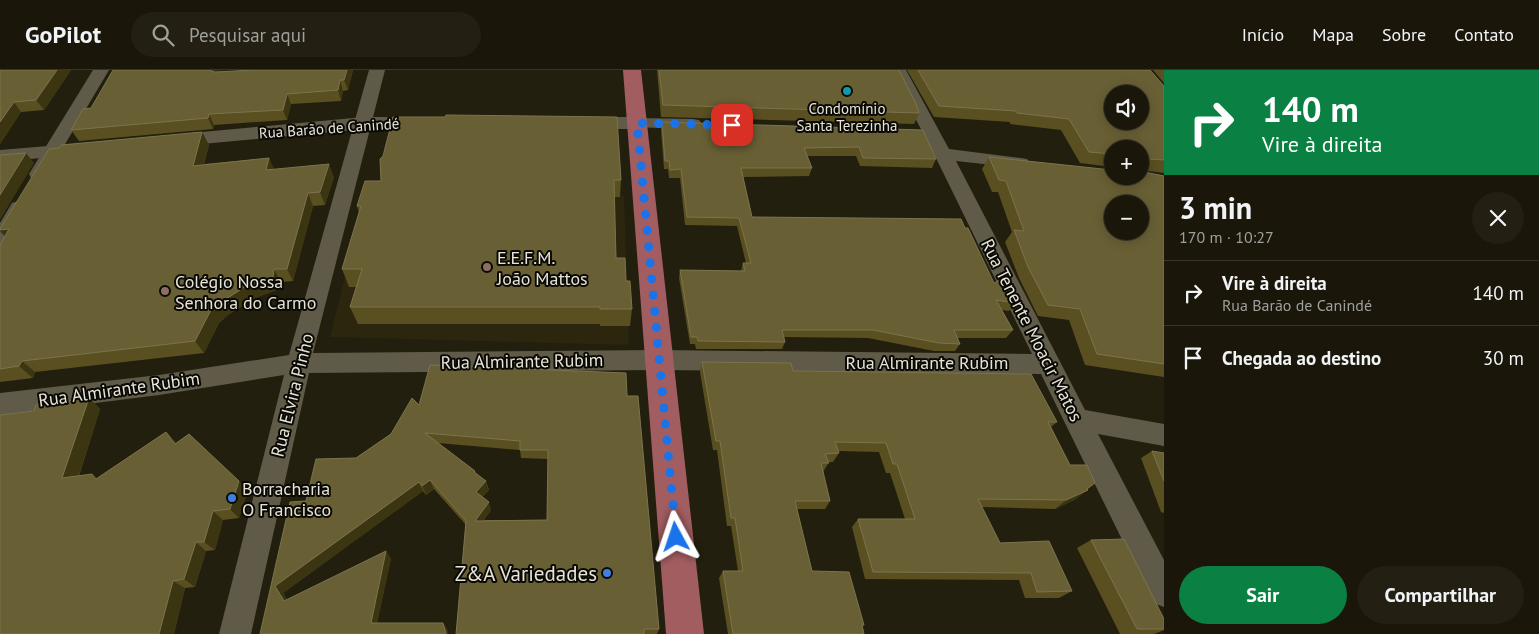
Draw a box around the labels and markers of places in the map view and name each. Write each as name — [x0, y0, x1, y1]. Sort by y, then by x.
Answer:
marker: Condomínio Santa Terezinha — [841, 85, 853, 97]
place label: Condomínio Santa Terezinha — [797, 99, 897, 135]
pin — [711, 104, 753, 146]
place label: E.E.F.M. João Mattos — [496, 246, 588, 290]
marker: E.E.F.M. João Mattos — [481, 261, 493, 273]
place label: Colégio Nossa Senhora do Carmo — [175, 270, 316, 314]
marker: Colégio Nossa Senhora do Carmo — [159, 285, 171, 297]
place label: Borracharia O Francisco — [242, 477, 331, 521]
marker: Borracharia O Francisco — [226, 492, 238, 504]
place label: Z&A Variedades — [455, 560, 597, 587]
marker: Z&A Variedades — [601, 567, 613, 579]

